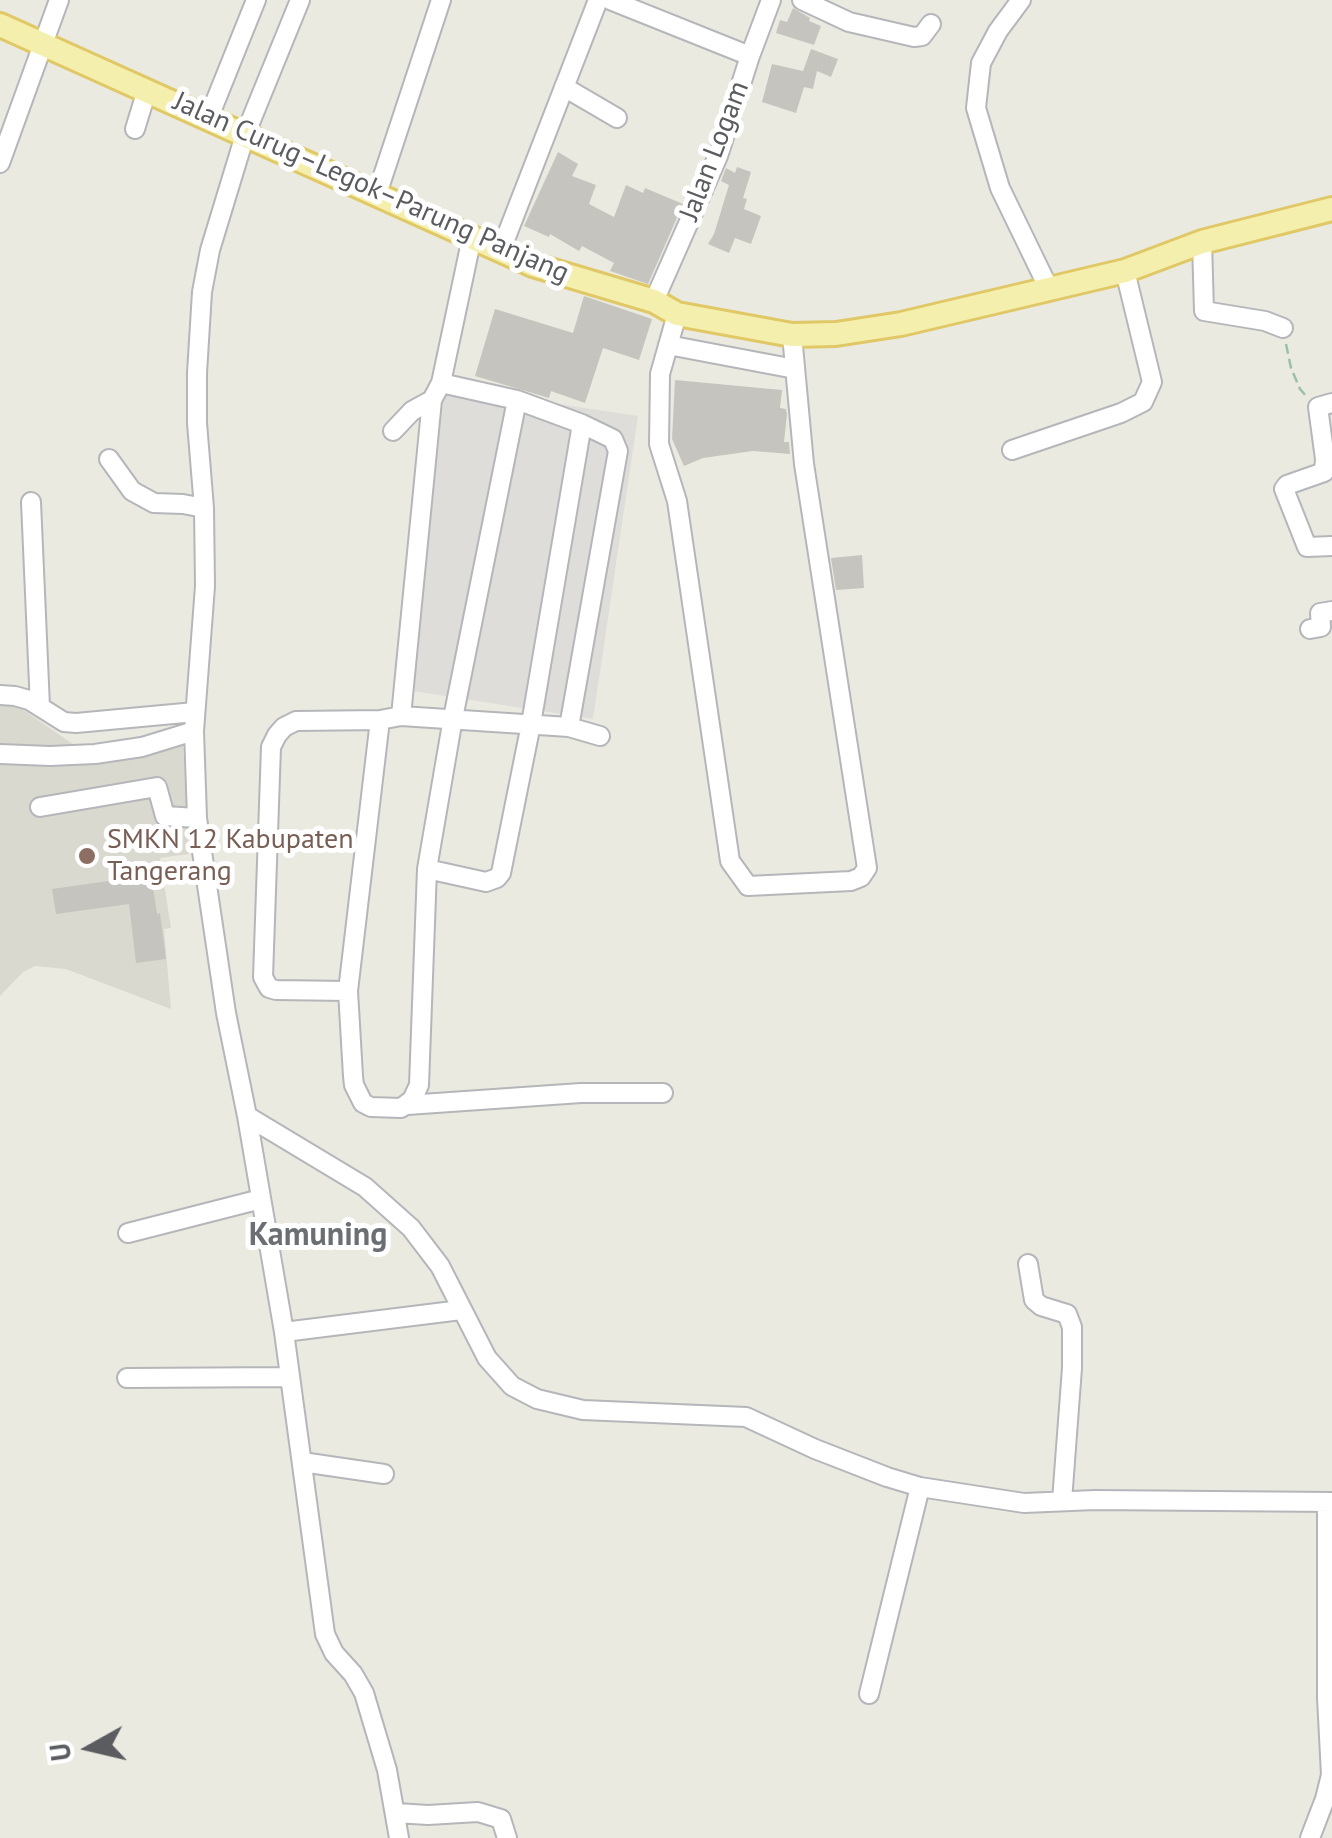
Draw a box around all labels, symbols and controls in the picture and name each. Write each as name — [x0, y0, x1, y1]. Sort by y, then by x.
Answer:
street label: Jalan Logam — [673, 77, 757, 225]
street label: Jalan Curug–Legok–Parung Panjang — [168, 85, 574, 291]
place label: SMKN 12 Kabupaten Tangerang — [107, 823, 354, 889]
marker: SMKN 12 Kabupaten Tangerang — [76, 845, 98, 867]
district label: Kamuning — [249, 1217, 387, 1255]
north arrow — [40, 1698, 140, 1798]
text: U — [40, 1741, 79, 1764]

